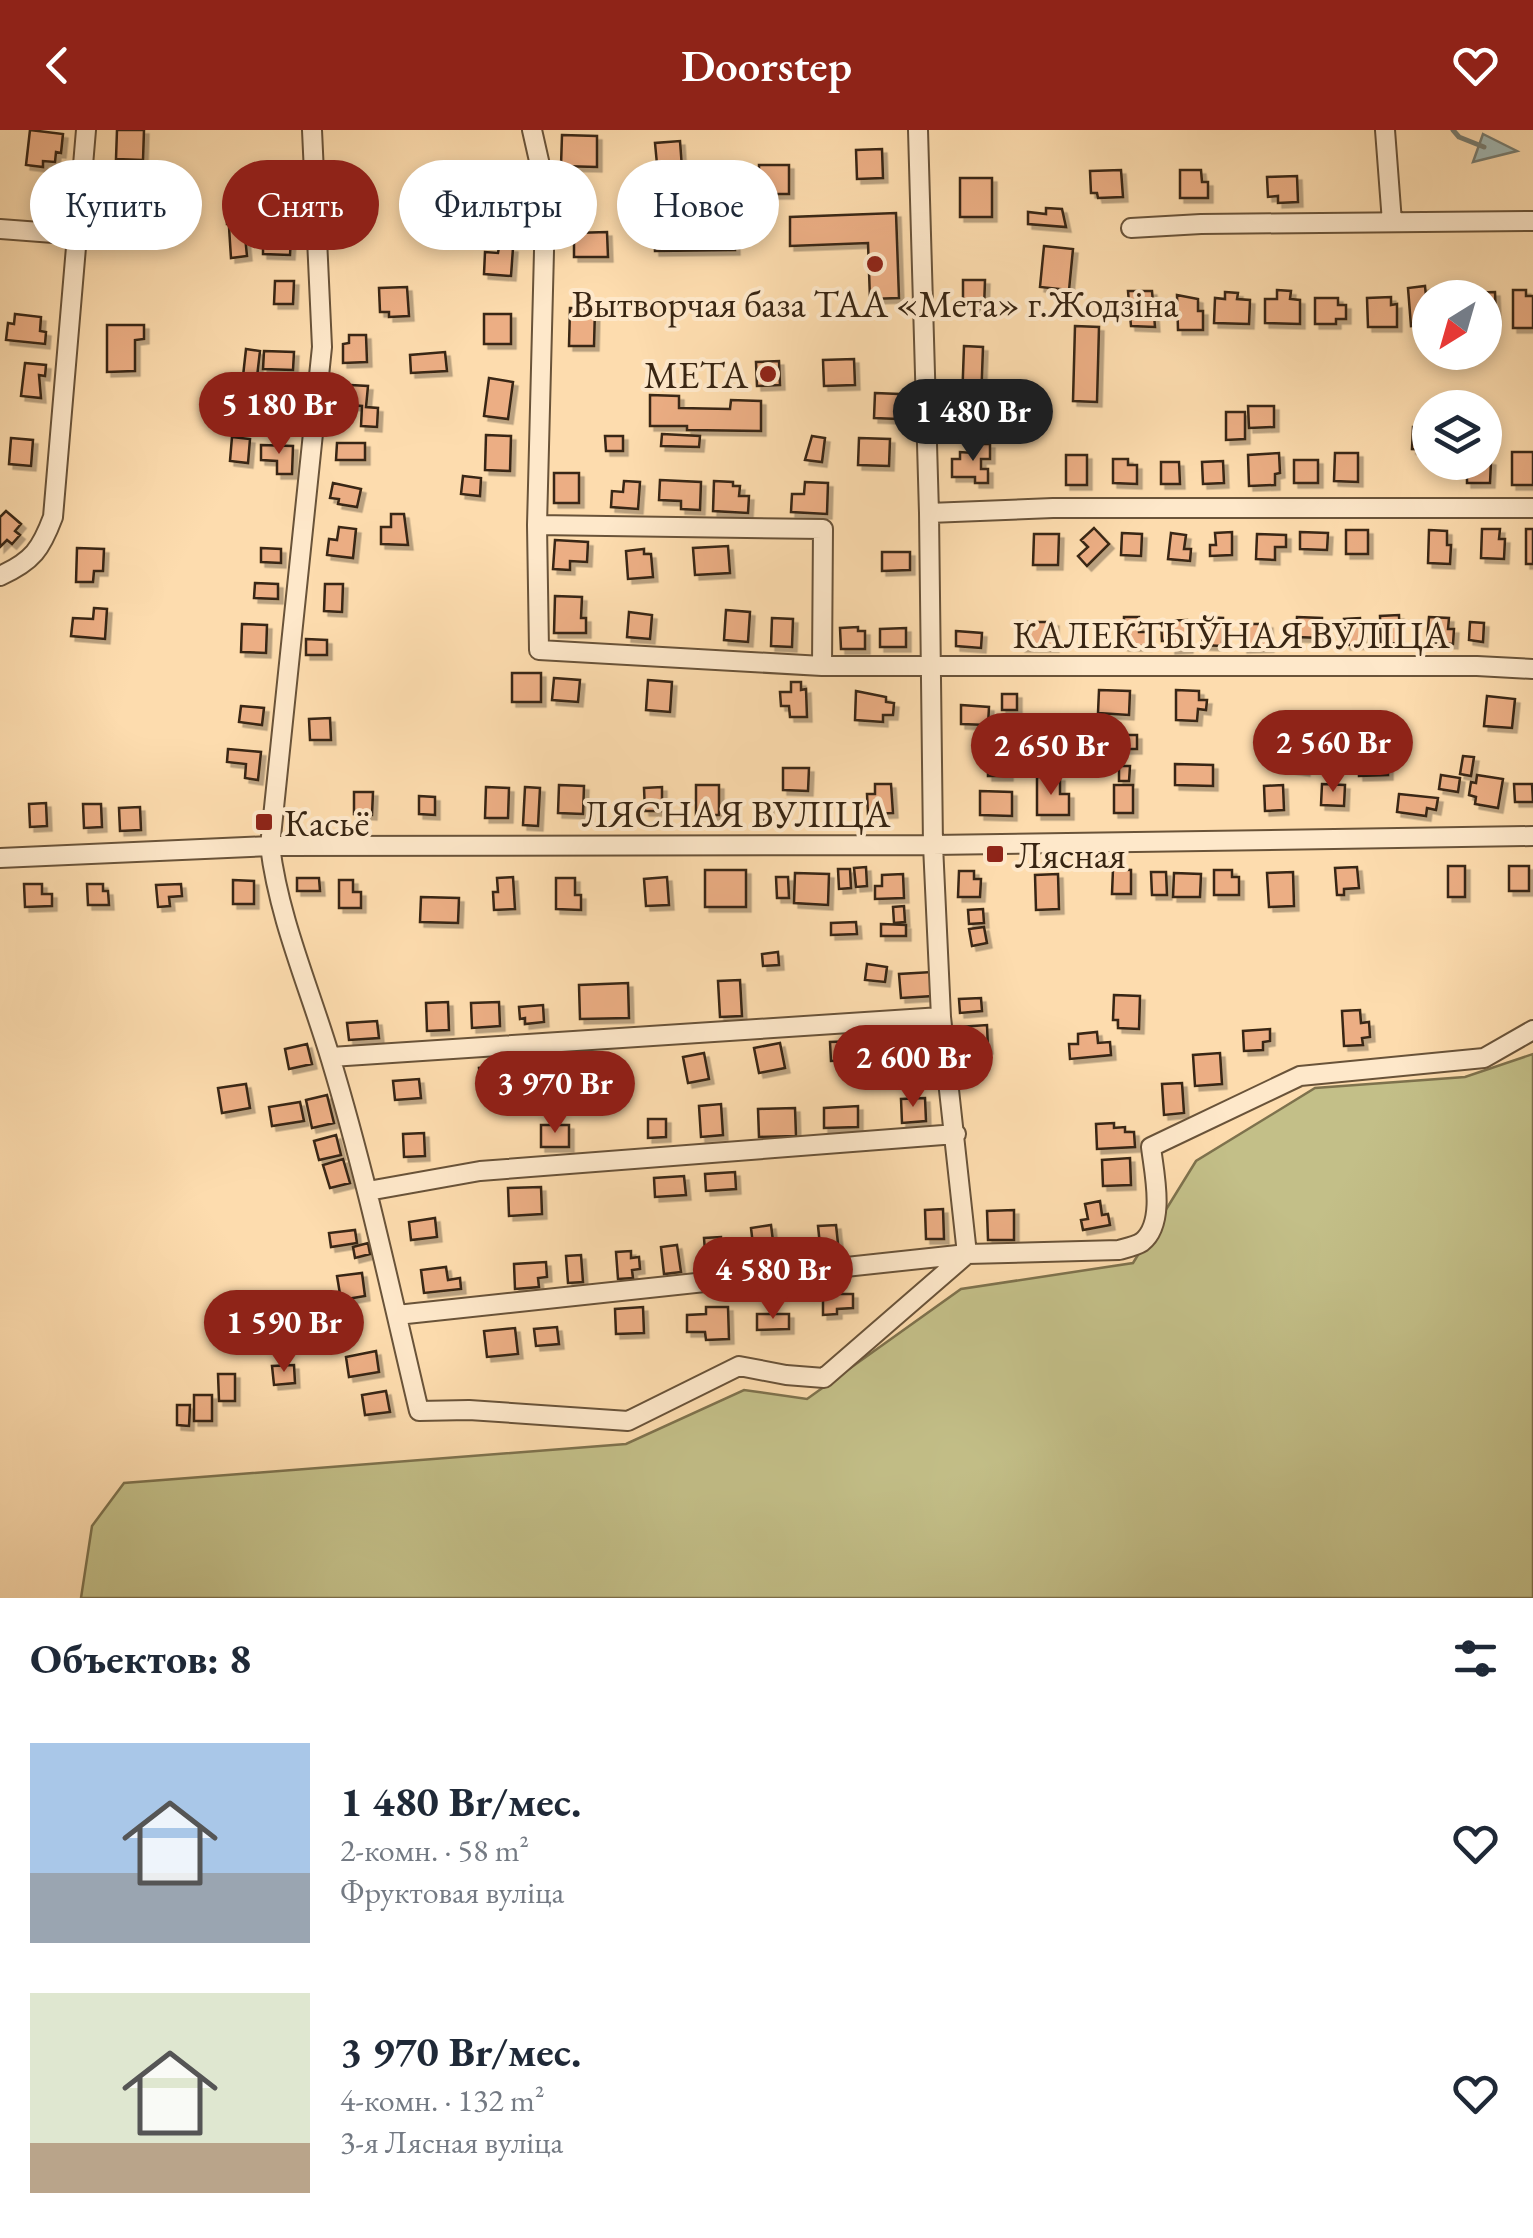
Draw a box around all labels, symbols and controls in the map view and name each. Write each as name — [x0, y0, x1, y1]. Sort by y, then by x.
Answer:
text: Doorstep — [681, 36, 852, 94]
icon: back — [30, 38, 85, 93]
icon: heart — [1448, 38, 1503, 93]
chip: Купить — [30, 160, 202, 250]
chip: Снять — [222, 160, 379, 250]
chip: Фильтры — [399, 160, 597, 250]
chip: Новое — [617, 160, 779, 250]
marker: Вытворчая база ТАА «Мета» г.Жодзіна — [864, 253, 886, 275]
place label: Вытворчая база ТАА «Мета» г.Жодзіна — [571, 279, 1179, 328]
north arrow — [1412, 280, 1502, 370]
map controls — [1412, 280, 1502, 480]
place label: МЕТА — [644, 350, 749, 399]
marker: МЕТА — [757, 363, 779, 385]
pin: 5 180 Br — [176, 372, 382, 457]
pin: 1 480 Br — [870, 379, 1076, 464]
text: 5 180 Br — [221, 383, 337, 425]
text: 1 480 Br — [915, 390, 1031, 432]
button: layers — [1412, 390, 1502, 480]
street label: КАЛЕКТЫЎНАЯ ВУЛІЦА — [1012, 610, 1450, 659]
pin: 2 560 Br — [1230, 710, 1436, 795]
pin: 2 650 Br — [948, 713, 1154, 798]
text: 2 560 Br — [1275, 721, 1391, 763]
text: 2 650 Br — [993, 724, 1109, 766]
street label: ЛЯСНАЯ ВУЛІЦА — [582, 789, 891, 838]
place label: Касьё — [284, 798, 369, 847]
marker: Касьё — [253, 811, 275, 833]
place label: Лясная — [1015, 830, 1126, 879]
marker: Лясная — [984, 843, 1006, 865]
pin: 2 600 Br — [810, 1025, 1016, 1110]
text: 2 600 Br — [855, 1036, 971, 1078]
pin: 3 970 Br — [452, 1051, 658, 1136]
text: 3 970 Br — [497, 1062, 613, 1104]
pin: 4 580 Br — [670, 1237, 876, 1322]
text: 4 580 Br — [715, 1248, 831, 1290]
pin: 1 590 Br — [181, 1290, 387, 1375]
text: 1 590 Br — [226, 1301, 342, 1343]
text: Объектов: 8 — [30, 1631, 251, 1686]
icon: filters — [1448, 1631, 1503, 1686]
text: 1 480 Br/мес. — [340, 1774, 581, 1829]
icon: home — [110, 1783, 230, 1903]
icon: heart — [1448, 1816, 1503, 1871]
text: 2-комн. · 58 m² — [340, 1829, 529, 1871]
text: Фруктовая вуліца — [340, 1871, 564, 1913]
text: 3 970 Br/мес. — [340, 2024, 581, 2079]
icon: home — [110, 2033, 230, 2153]
icon: heart — [1448, 2066, 1503, 2121]
text: 4-комн. · 132 m² — [340, 2079, 545, 2121]
text: 3-я Лясная вуліца — [340, 2121, 563, 2163]

